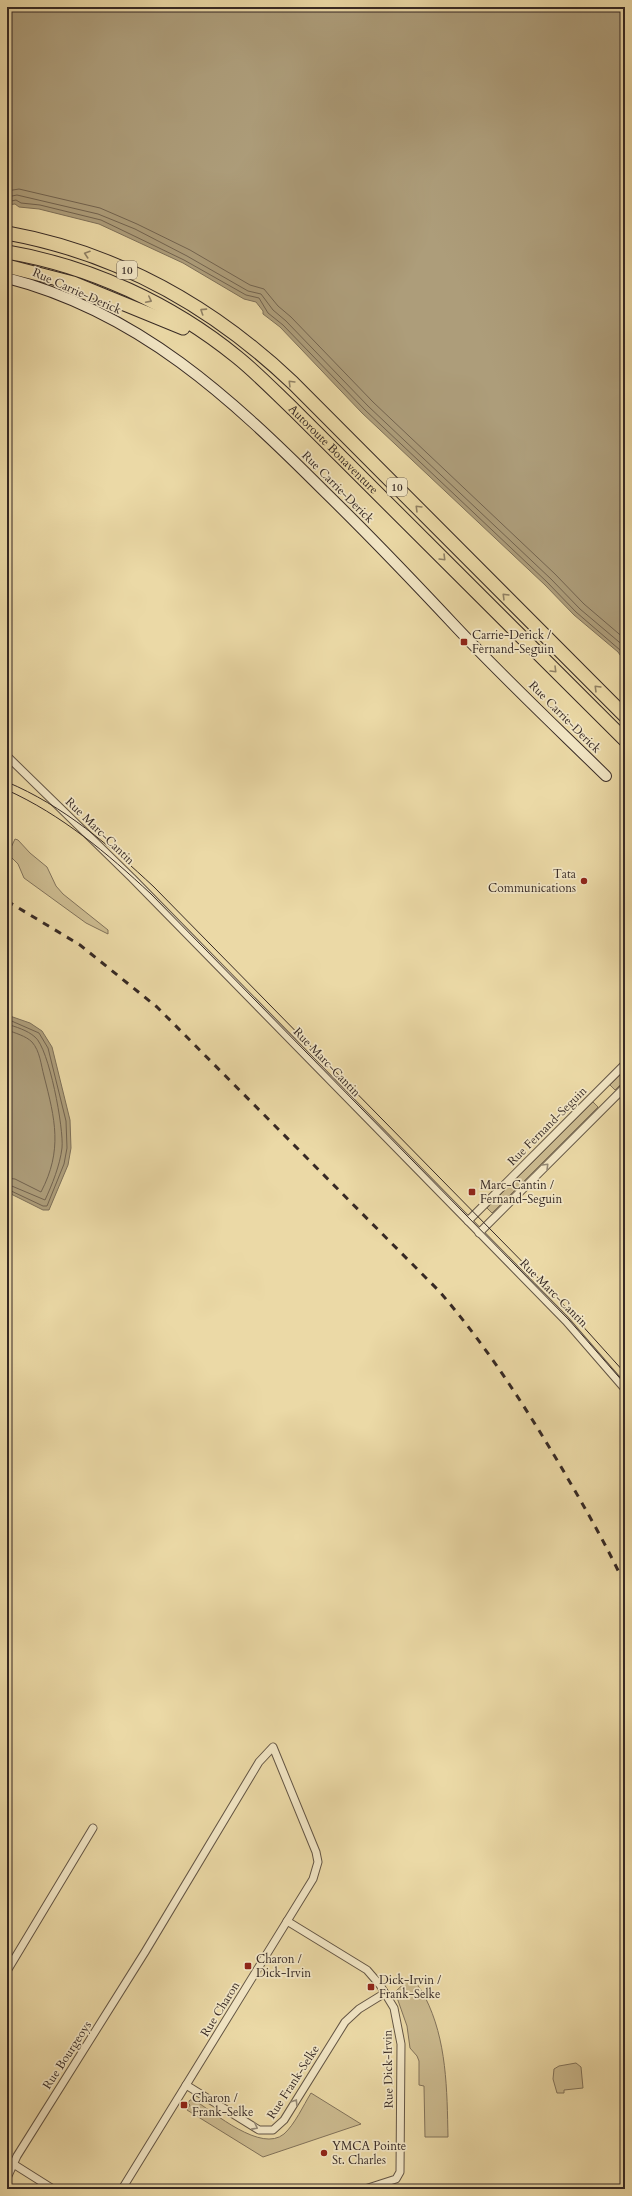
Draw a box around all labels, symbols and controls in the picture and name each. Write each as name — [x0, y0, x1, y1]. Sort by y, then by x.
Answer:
one-way arrow — [83, 250, 90, 259]
road number: 10 — [117, 261, 137, 279]
street label: Rue Carrie-Derick — [30, 264, 124, 318]
one-way arrow — [145, 295, 152, 303]
one-way arrow — [200, 308, 207, 316]
one-way arrow — [289, 380, 296, 387]
street label: Autoroute Bonaventure — [285, 401, 382, 498]
street label: Rue Carrie-Derick — [299, 448, 378, 527]
road number: 10 — [387, 478, 407, 496]
one-way arrow — [415, 505, 423, 513]
one-way arrow — [438, 553, 446, 561]
one-way arrow — [502, 593, 510, 601]
place label: Carrie-Derick / Fernand-Seguin — [472, 627, 554, 657]
marker: Carrie-Derick / Fernand-Seguin — [459, 637, 469, 647]
one-way arrow — [549, 665, 557, 673]
street label: Rue Carrie-Derick — [526, 678, 605, 757]
one-way arrow — [594, 685, 602, 693]
street label: Rue Marc-Cantin — [62, 794, 138, 868]
place label: Tata Communications — [488, 866, 577, 896]
marker: Tata Communications — [579, 876, 589, 886]
street label: Rue Marc-Cantin — [290, 1024, 364, 1100]
street label: Rue Fernand-Seguin — [504, 1083, 590, 1169]
one-way arrow — [541, 1163, 549, 1171]
place label: Marc-Cantin / Fernand-Seguin — [480, 1177, 562, 1207]
marker: Marc-Cantin / Fernand-Seguin — [467, 1187, 477, 1197]
street label: Rue Marc-Cantin — [516, 1255, 592, 1331]
place label: Charon / Dick-Irvin — [256, 1951, 311, 1981]
marker: Charon / Dick-Irvin — [243, 1961, 253, 1971]
place label: Dick-Irvin / Frank-Selke — [379, 1972, 441, 2002]
street label: Rue Charon — [197, 1978, 243, 2040]
marker: Dick-Irvin / Frank-Selke — [366, 1982, 376, 1992]
street label: Rue Bourgeoys — [39, 2018, 95, 2092]
street label: Rue Dick-Irvin — [379, 2029, 397, 2108]
street label: Rue Frank-Selke — [263, 2042, 323, 2122]
place label: Charon / Frank-Selke — [192, 2090, 253, 2120]
one-way arrow — [290, 2099, 297, 2106]
marker: Charon / Frank-Selke — [179, 2100, 189, 2110]
one-way arrow — [251, 2122, 258, 2130]
place label: YMCA Pointe St. Charles — [332, 2138, 406, 2168]
marker: YMCA Pointe St. Charles — [319, 2148, 329, 2158]

